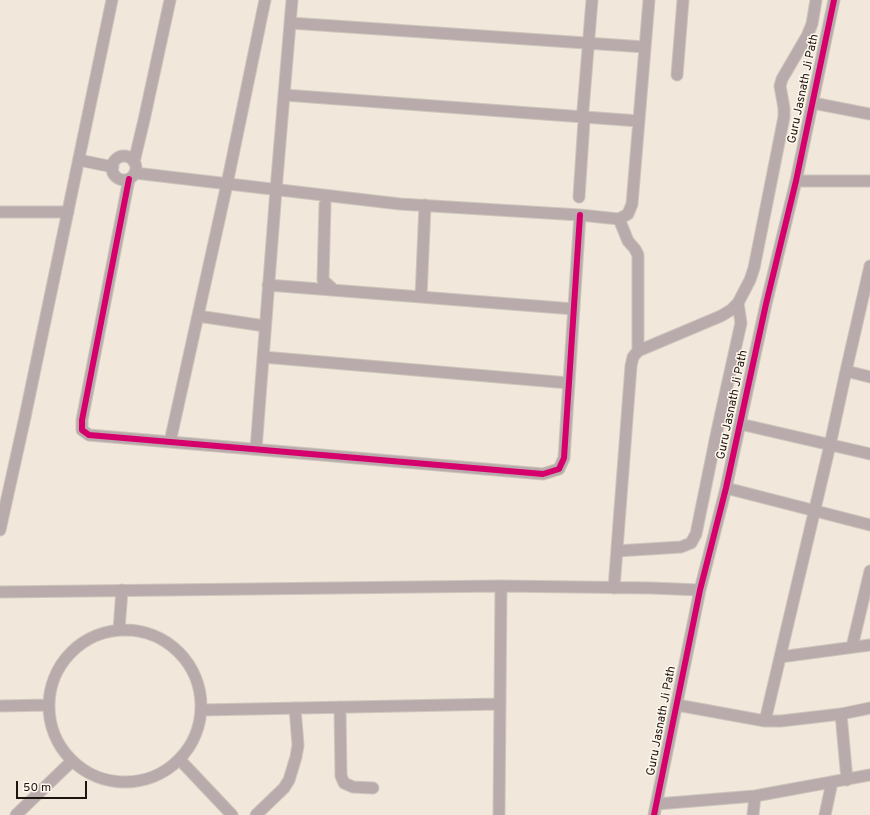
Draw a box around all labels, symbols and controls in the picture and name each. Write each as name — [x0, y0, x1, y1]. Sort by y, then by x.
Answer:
street label: Guru Jasnath Ji Path — [785, 33, 823, 145]
street label: Guru Jasnath Ji Path — [714, 349, 752, 461]
street label: Guru Jasnath Ji Path — [644, 665, 680, 777]
scale bar — [18, 773, 89, 799]
text: 50 m — [23, 780, 51, 796]

